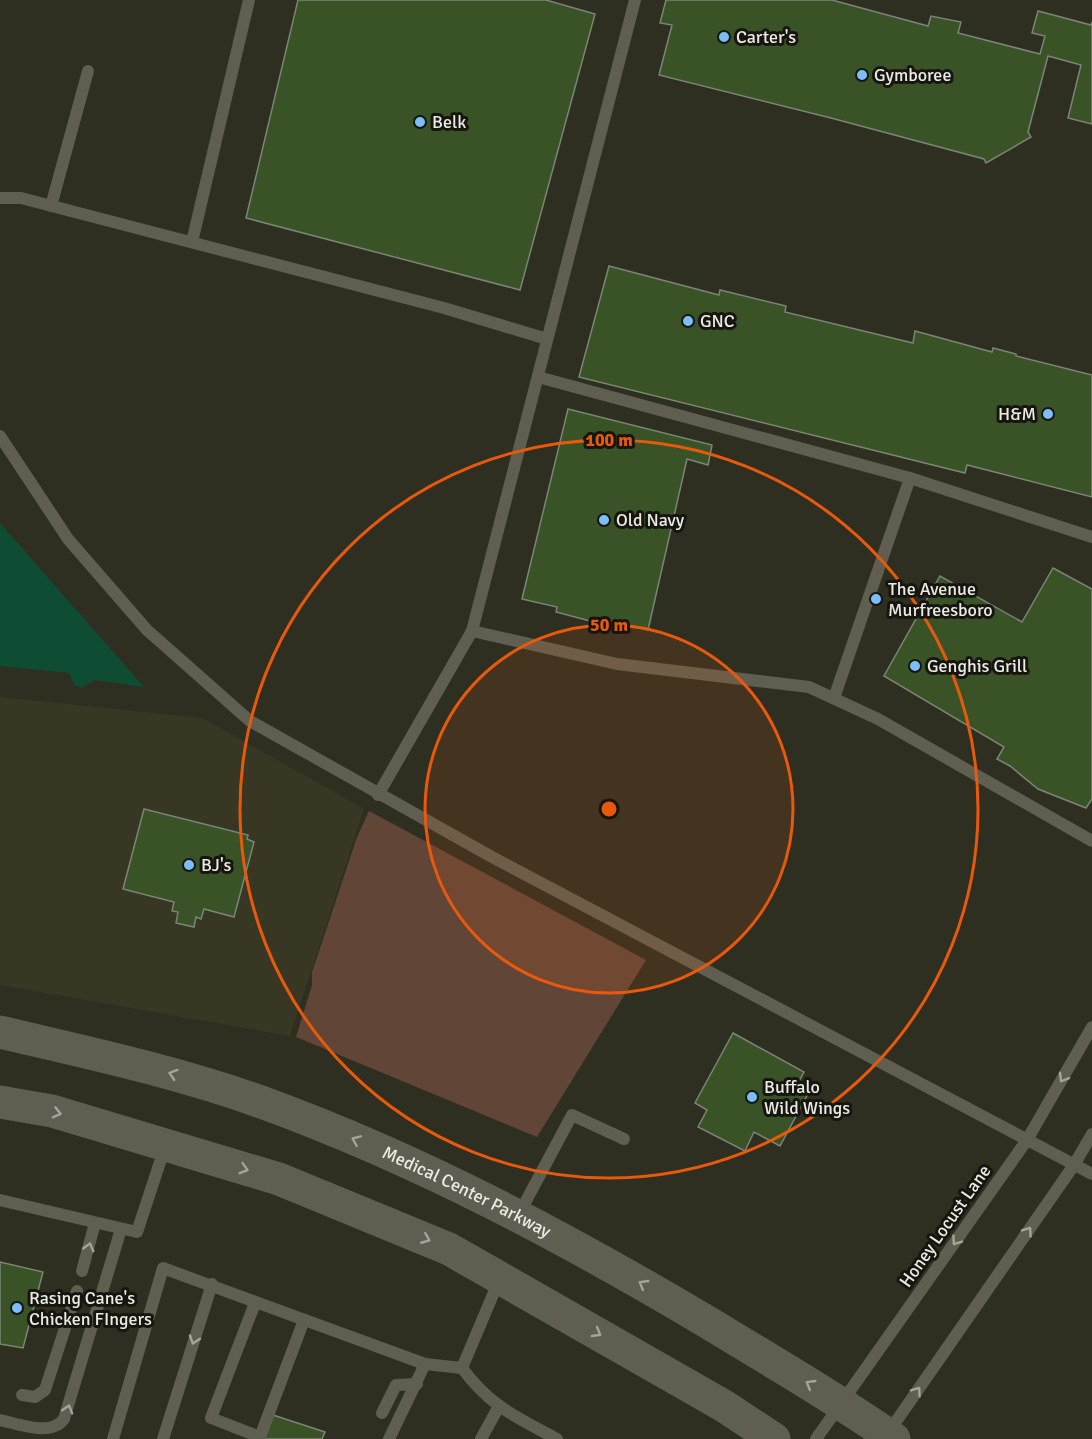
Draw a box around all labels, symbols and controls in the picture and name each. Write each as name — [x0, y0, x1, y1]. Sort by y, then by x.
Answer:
place label: Carter's — [736, 26, 796, 48]
marker: Carter's — [717, 30, 731, 44]
place label: Gymboree — [874, 64, 951, 86]
marker: Gymboree — [855, 68, 869, 82]
place label: Belk — [432, 111, 466, 133]
marker: Belk — [413, 115, 427, 129]
place label: GNC — [700, 310, 735, 332]
marker: GNC — [681, 314, 695, 328]
place label: H&M — [998, 403, 1036, 425]
marker: H&M — [1041, 407, 1055, 421]
text: 100 m — [585, 429, 633, 451]
place label: Old Navy — [616, 509, 685, 531]
marker: Old Navy — [597, 513, 611, 527]
place label: The Avenue Murfreesboro — [888, 578, 993, 621]
marker: The Avenue Murfreesboro — [869, 592, 883, 606]
text: 50 m — [590, 614, 628, 636]
place label: Genghis Grill — [927, 655, 1027, 677]
marker: Genghis Grill — [908, 659, 922, 673]
centre of rings — [599, 799, 619, 819]
place label: BJ's — [201, 854, 232, 876]
marker: BJ's — [182, 858, 196, 872]
one-way arrow — [168, 1069, 179, 1081]
one-way arrow — [1058, 1072, 1070, 1082]
place label: Buffalo Wild Wings — [764, 1076, 850, 1119]
marker: Buffalo Wild Wings — [745, 1090, 759, 1104]
one-way arrow — [52, 1106, 62, 1118]
one-way arrow — [352, 1135, 363, 1147]
street label: Medical Center Parkway — [379, 1141, 555, 1243]
street label: Honey Locust Lane — [895, 1161, 995, 1291]
one-way arrow — [238, 1162, 249, 1174]
one-way arrow — [1021, 1226, 1032, 1237]
one-way arrow — [420, 1232, 431, 1244]
one-way arrow — [952, 1235, 963, 1246]
one-way arrow — [82, 1242, 94, 1253]
one-way arrow — [639, 1280, 649, 1291]
place label: Rasing Cane's Chicken FIngers — [29, 1287, 152, 1330]
marker: Rasing Cane's Chicken FIngers — [10, 1301, 24, 1315]
one-way arrow — [590, 1326, 601, 1337]
one-way arrow — [189, 1334, 201, 1345]
one-way arrow — [806, 1380, 816, 1391]
one-way arrow — [910, 1387, 921, 1398]
one-way arrow — [61, 1404, 73, 1415]

